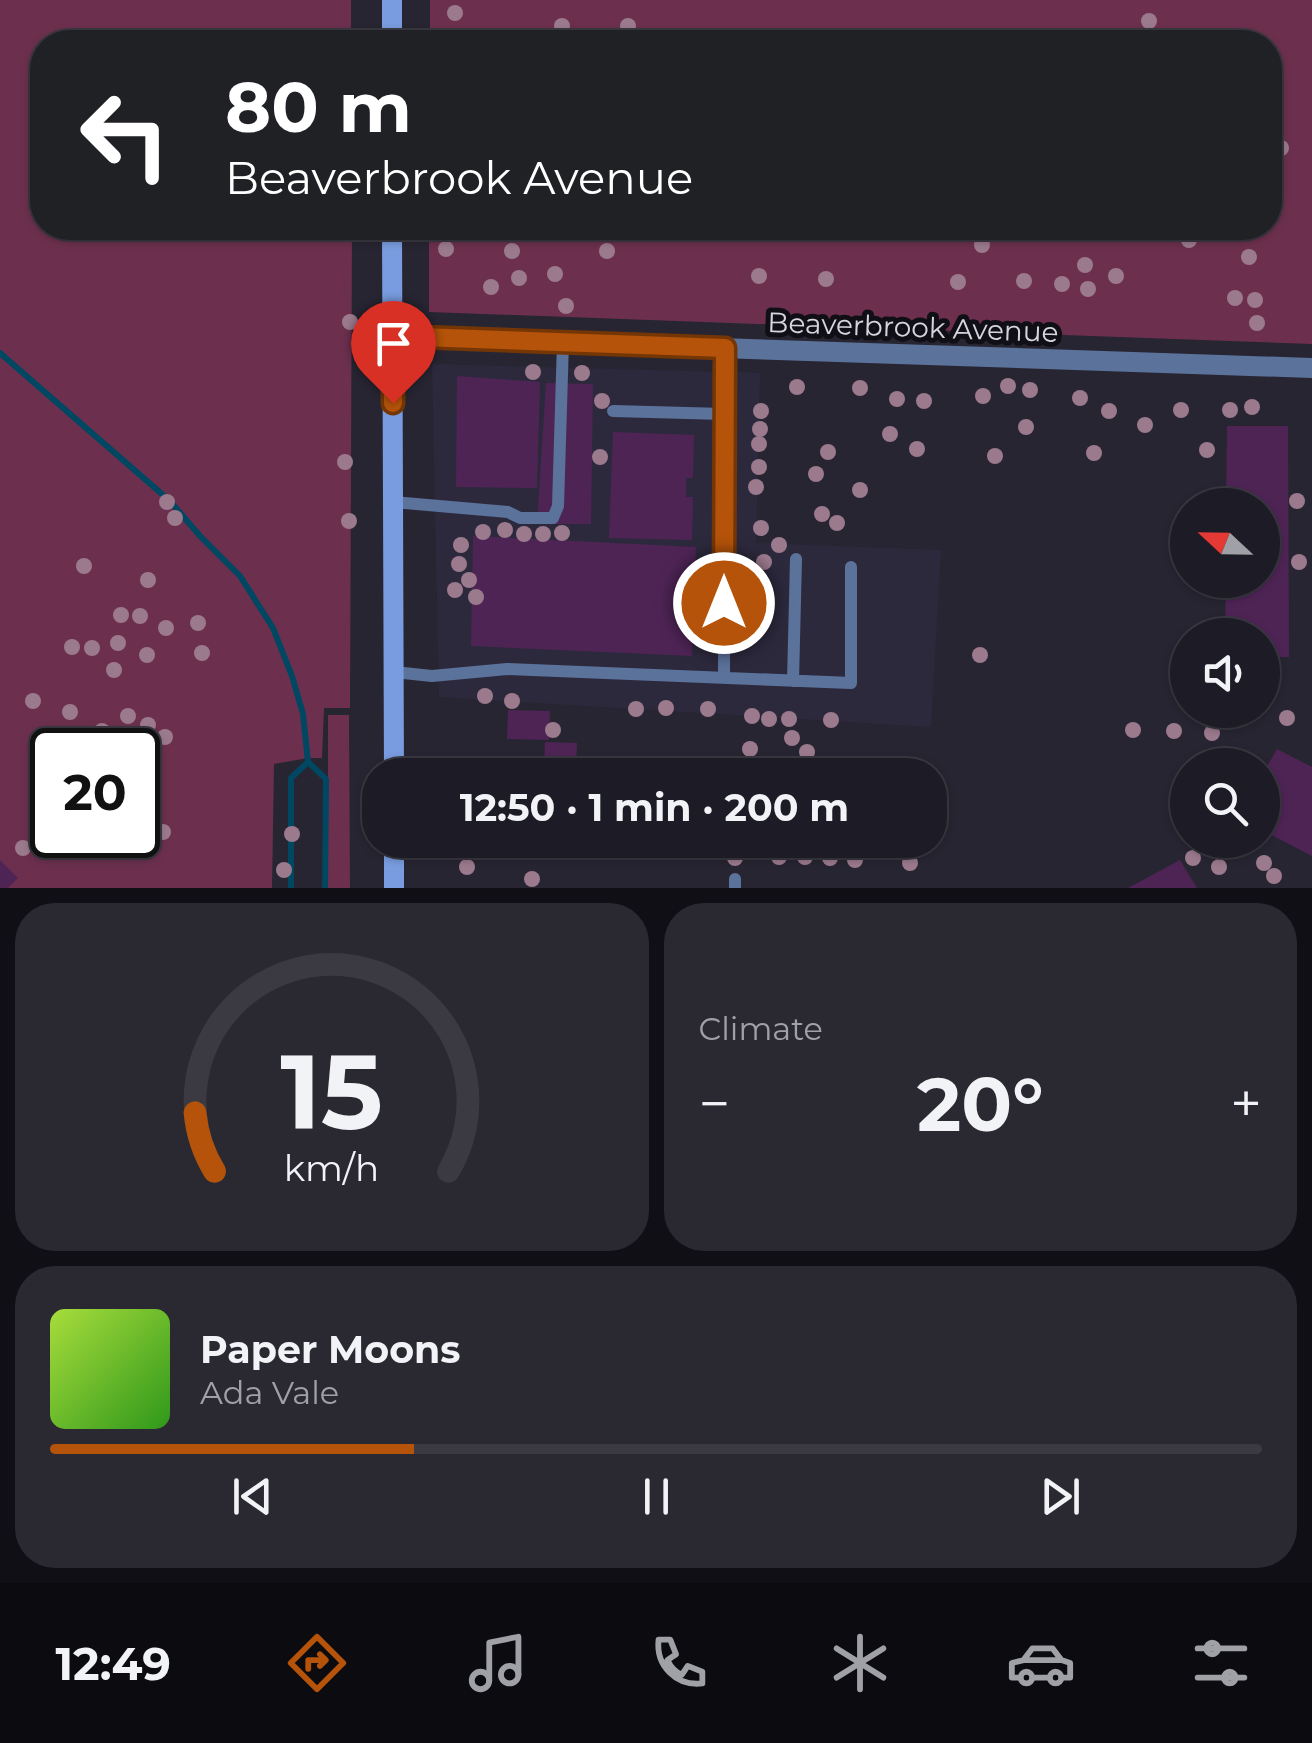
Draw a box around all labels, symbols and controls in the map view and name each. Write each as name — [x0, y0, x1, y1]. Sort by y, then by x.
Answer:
text: 80 m — [225, 64, 412, 150]
icon: left — [60, 70, 190, 200]
text: Beaverbrook Avenue — [225, 150, 693, 205]
pin — [351, 301, 436, 404]
street label: Beaverbrook Avenue — [767, 305, 1059, 349]
icon: arrive — [366, 316, 421, 371]
north arrow — [1170, 488, 1280, 598]
map controls — [1170, 488, 1280, 858]
position arrow — [672, 551, 776, 655]
button: sound — [1170, 618, 1280, 728]
speed limit sign: 20 — [30, 728, 160, 858]
button: search — [1170, 748, 1280, 858]
text: 12:50 · 1 min · 200 m — [460, 784, 849, 831]
text: Climate — [699, 1009, 823, 1048]
text: 15 — [280, 1028, 383, 1155]
text: 20° — [917, 1058, 1044, 1150]
text: − — [699, 1070, 730, 1137]
text: + — [1230, 1070, 1262, 1137]
text: km/h — [284, 1146, 379, 1190]
text: Paper Moons — [200, 1326, 461, 1373]
text: Ada Vale — [200, 1373, 339, 1412]
icon: previous — [225, 1469, 280, 1524]
icon: pause — [629, 1469, 684, 1524]
icon: next — [1033, 1469, 1088, 1524]
icon: directions — [282, 1628, 352, 1698]
icon: music — [463, 1628, 533, 1698]
icon: phone — [644, 1628, 714, 1698]
icon: climate — [825, 1628, 895, 1698]
icon: car — [1006, 1628, 1076, 1698]
icon: filters — [1186, 1628, 1256, 1698]
text: 12:49 — [55, 1636, 171, 1691]

